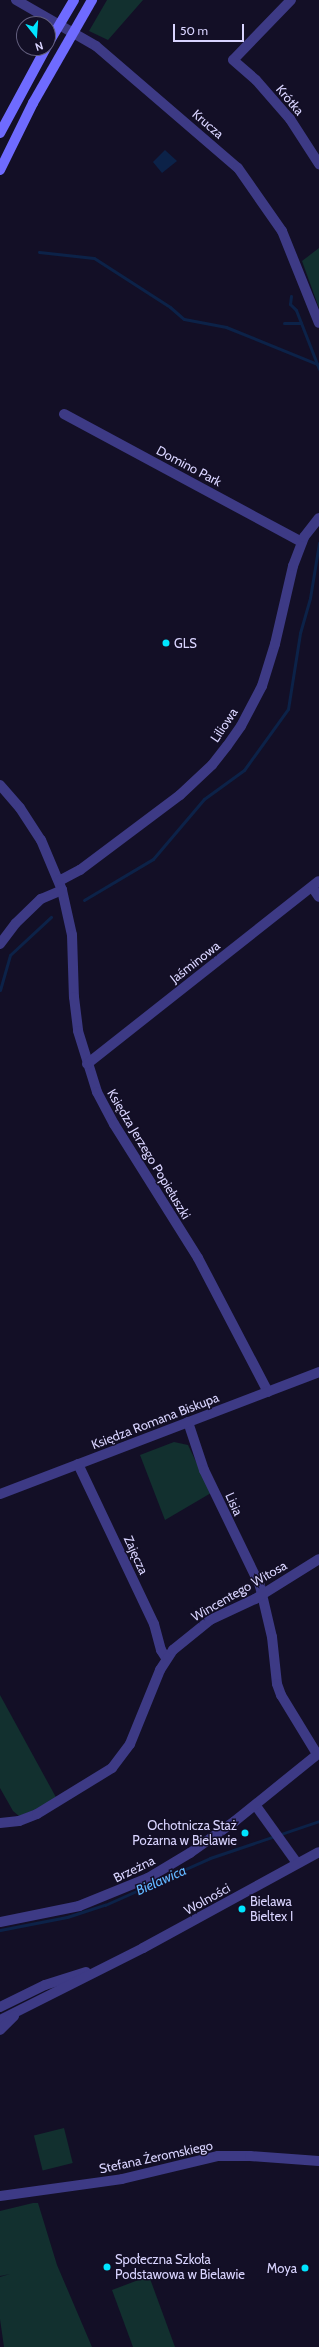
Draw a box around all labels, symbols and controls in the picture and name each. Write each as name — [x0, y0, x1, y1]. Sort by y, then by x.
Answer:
north arrow — [16, 16, 56, 56]
scale bar — [175, 16, 246, 42]
text: 50 m — [180, 23, 208, 38]
text: N — [33, 39, 45, 54]
street label: Krótka — [273, 82, 307, 118]
street label: Krucza — [189, 106, 227, 142]
street label: Domino Park — [154, 442, 224, 490]
place label: GLS — [174, 635, 197, 651]
marker: GLS — [161, 638, 171, 648]
street label: Liliowa — [207, 705, 241, 745]
street label: Jaśminowa — [167, 938, 223, 986]
street label: Księdza Jerzego Popiełuszki — [104, 1086, 194, 1222]
street label: Księdza Romana Biskupa — [89, 1389, 221, 1453]
street label: Lisia — [222, 1490, 246, 1518]
street label: Zajęcza — [121, 1533, 151, 1577]
street label: Wincentego Witosa — [189, 1557, 289, 1625]
place label: Ochotnicza Staż Pożarna w Bielawie — [132, 1818, 237, 1849]
marker: Ochotnicza Staż Pożarna w Bielawie — [240, 1828, 250, 1838]
street label: Brzeżna — [111, 1852, 157, 1886]
water label: Bielawica — [133, 1861, 189, 1899]
street label: Wolności — [181, 1880, 233, 1918]
place label: Bielawa Bieltex I — [250, 1894, 293, 1925]
marker: Bielawa Bieltex I — [237, 1904, 247, 1914]
street label: Stefana Żeromskiego — [98, 2137, 214, 2177]
place label: Społeczna Szkoła Podstawowa w Bielawie — [115, 2252, 245, 2283]
place label: Moya — [267, 2260, 297, 2276]
marker: Społeczna Szkoła Podstawowa w Bielawie — [102, 2262, 112, 2272]
marker: Moya — [300, 2263, 310, 2273]

